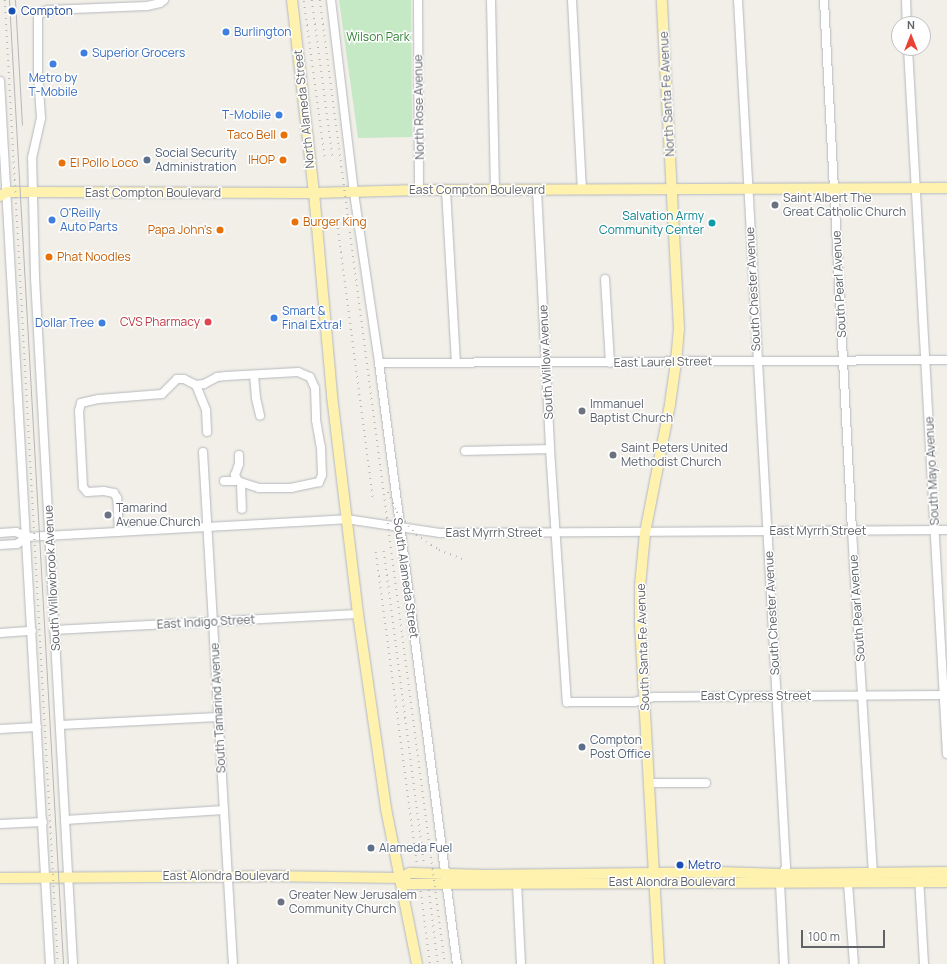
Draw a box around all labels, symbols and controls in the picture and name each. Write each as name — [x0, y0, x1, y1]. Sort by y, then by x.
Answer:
place label: Compton — [21, 4, 73, 18]
marker: Compton — [6, 5, 18, 17]
north arrow — [891, 16, 931, 56]
text: N — [907, 17, 915, 32]
place label: Burlington — [234, 25, 291, 39]
marker: Burlington — [221, 27, 231, 37]
park label: Wilson Park — [346, 30, 410, 44]
street label: North Santa Fe Avenue — [657, 31, 677, 157]
place label: Superior Grocers — [92, 46, 185, 60]
marker: Superior Grocers — [79, 48, 89, 58]
street label: North Alameda Street — [291, 49, 317, 169]
street label: North Rose Avenue — [411, 54, 427, 160]
marker: Metro by T-Mobile — [48, 59, 58, 69]
place label: Metro by T-Mobile — [28, 71, 78, 99]
place label: T-Mobile — [222, 108, 271, 122]
marker: T-Mobile — [274, 110, 284, 120]
place label: Taco Bell — [227, 128, 276, 142]
marker: Taco Bell — [279, 130, 289, 140]
place label: Social Security Administration — [155, 146, 237, 174]
place label: IHOP — [248, 153, 275, 167]
marker: Social Security Administration — [142, 155, 152, 165]
marker: IHOP — [278, 155, 288, 165]
place label: El Pollo Loco — [70, 156, 138, 170]
marker: El Pollo Loco — [57, 158, 67, 168]
street label: East Compton Boulevard — [409, 183, 545, 197]
street label: East Compton Boulevard — [85, 186, 221, 200]
place label: Saint Albert The Great Catholic Church — [783, 191, 906, 219]
marker: Saint Albert The Great Catholic Church — [770, 200, 780, 210]
place label: O'Reilly Auto Parts — [60, 206, 118, 234]
place label: Salvation Army Community Center — [599, 209, 704, 237]
marker: O'Reilly Auto Parts — [47, 215, 57, 225]
place label: Burger King — [303, 215, 367, 229]
marker: Burger King — [290, 217, 300, 227]
marker: Salvation Army Community Center — [707, 218, 717, 228]
place label: Papa John's — [148, 223, 212, 237]
marker: Papa John's — [215, 225, 225, 235]
street label: South Chester Avenue — [743, 227, 763, 351]
street label: South Pearl Avenue — [829, 230, 849, 338]
place label: Phat Noodles — [57, 250, 131, 264]
marker: Phat Noodles — [44, 252, 54, 262]
place label: Smart & Final Extra! — [282, 304, 342, 332]
street label: South Willow Avenue — [536, 304, 556, 420]
marker: Smart & Final Extra! — [269, 313, 279, 323]
place label: CVS Pharmacy — [120, 315, 200, 329]
place label: Dollar Tree — [35, 316, 94, 330]
marker: CVS Pharmacy — [203, 317, 213, 327]
marker: Dollar Tree — [97, 318, 107, 328]
street label: East Laurel Street — [614, 354, 712, 370]
place label: Immanuel Baptist Church — [590, 397, 673, 425]
marker: Immanuel Baptist Church — [577, 406, 587, 416]
street label: South Mayo Avenue — [922, 416, 942, 526]
place label: Saint Peters United Methodist Church — [621, 441, 728, 469]
marker: Saint Peters United Methodist Church — [608, 450, 618, 460]
place label: Tamarind Avenue Church — [116, 501, 200, 529]
street label: South Willowbrook Avenue — [41, 505, 63, 651]
marker: Tamarind Avenue Church — [103, 510, 113, 520]
street label: South Alameda Street — [390, 517, 422, 639]
street label: East Myrrh Street — [770, 524, 866, 538]
street label: East Myrrh Street — [446, 526, 542, 540]
street label: South Chester Avenue — [762, 551, 782, 675]
street label: South Pearl Avenue — [846, 554, 868, 662]
street label: South Santa Fe Avenue — [634, 583, 652, 711]
street label: East Indigo Street — [156, 612, 256, 632]
street label: South Tamarind Avenue — [207, 642, 229, 774]
street label: East Cypress Street — [701, 689, 811, 703]
place label: Compton Post Office — [590, 733, 651, 761]
marker: Compton Post Office — [577, 742, 587, 752]
place label: Alameda Fuel — [379, 841, 452, 855]
marker: Alameda Fuel — [366, 843, 376, 853]
place label: Metro — [688, 858, 721, 872]
marker: Metro — [675, 860, 685, 870]
street label: East Alondra Boulevard — [163, 869, 289, 883]
street label: East Alondra Boulevard — [609, 875, 735, 889]
place label: Greater New Jerusalem Community Church — [289, 888, 417, 916]
marker: Greater New Jerusalem Community Church — [276, 897, 286, 907]
scale bar — [803, 922, 887, 948]
text: 100 m — [808, 928, 840, 945]

